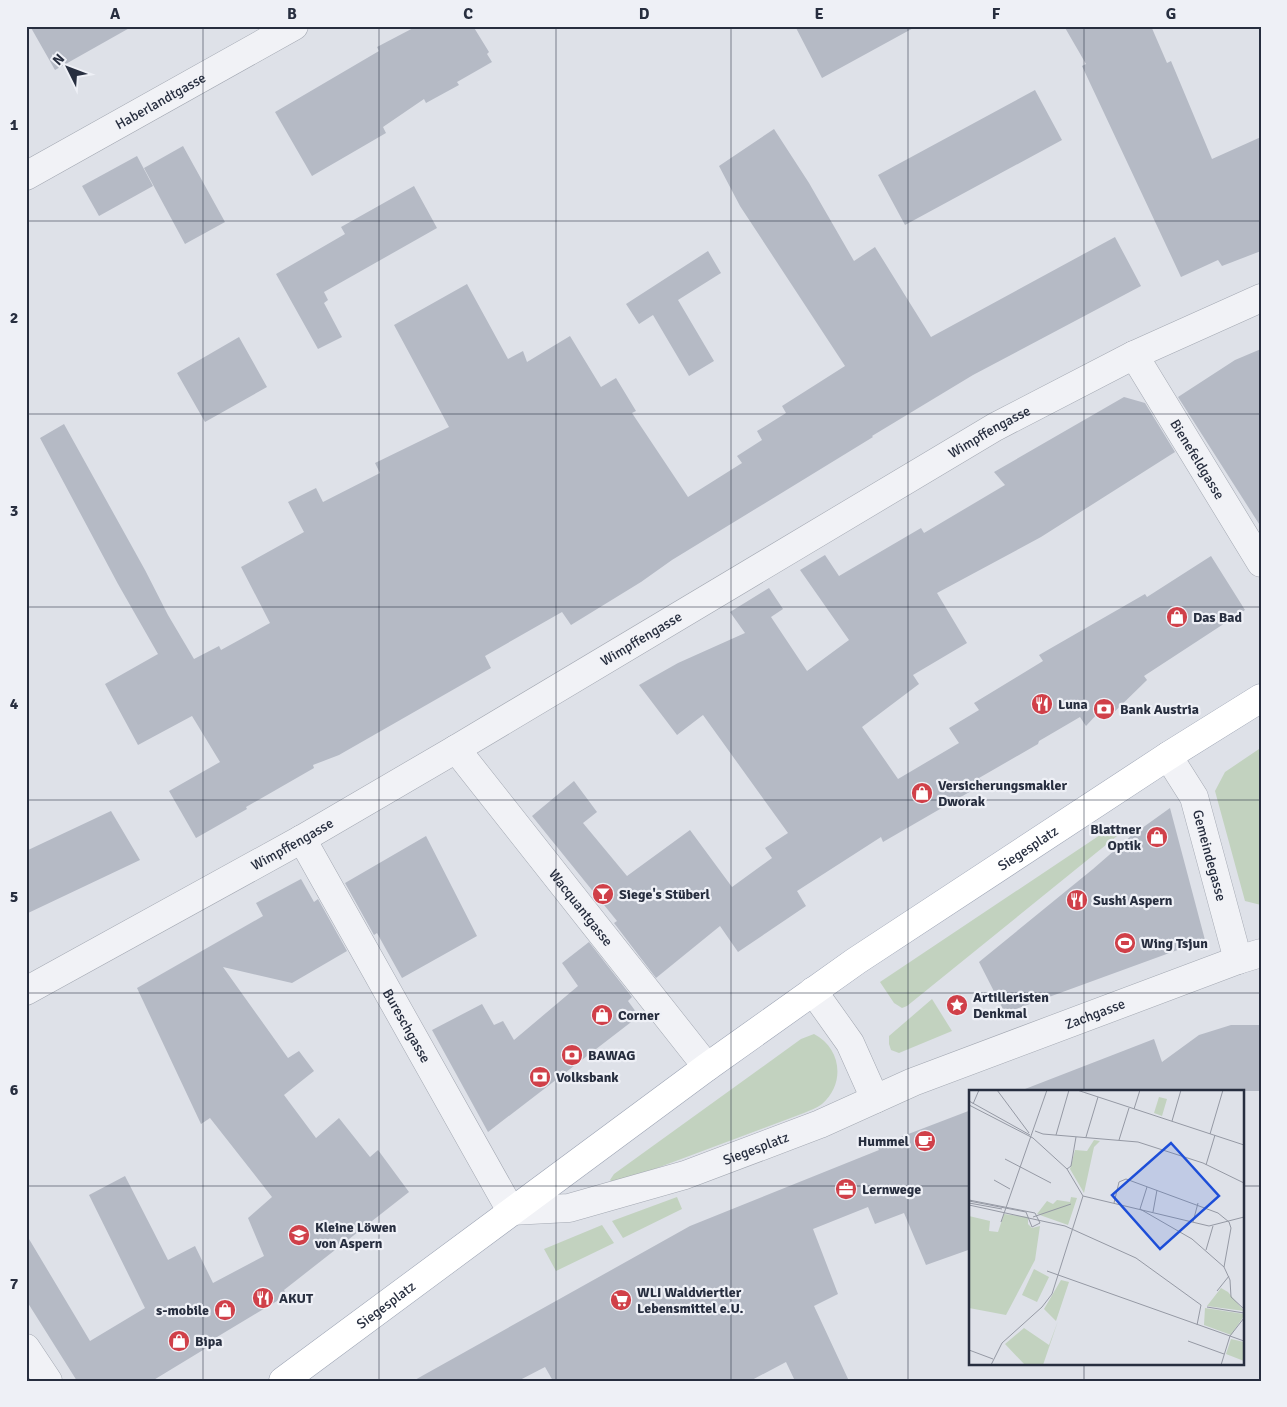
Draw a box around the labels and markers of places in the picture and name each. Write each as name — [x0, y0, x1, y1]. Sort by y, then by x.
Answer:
shop icon: Das Bad — [1165, 605, 1189, 629]
place label: Das Bad — [1193, 609, 1242, 626]
restaurant icon: Luna — [1030, 692, 1054, 716]
place label: Luna — [1058, 696, 1088, 713]
bank icon: Bank Austria — [1092, 697, 1116, 721]
place label: Bank Austria — [1120, 701, 1199, 718]
place label: Versicherungsmakler Dworak — [938, 777, 1067, 810]
shop icon: Versicherungsmakler Dworak — [910, 781, 934, 805]
place label: Blattner Optik — [1090, 821, 1142, 854]
shop icon: Blattner Optik — [1145, 825, 1169, 849]
bar icon: Siege's Stüberl — [591, 882, 615, 906]
place label: Siege's Stüberl — [619, 886, 711, 903]
restaurant icon: Sushi Aspern — [1065, 888, 1089, 912]
place label: Sushi Aspern — [1093, 892, 1173, 909]
sports icon: Wing Tsjun — [1113, 931, 1137, 955]
place label: Wing Tsjun — [1141, 935, 1208, 952]
place label: Artilleristen Denkmal — [973, 989, 1049, 1022]
place icon: Artilleristen Denkmal — [945, 993, 969, 1017]
shop icon: Corner — [590, 1003, 614, 1027]
place label: Corner — [618, 1007, 660, 1024]
bank icon: BAWAG — [560, 1043, 584, 1067]
place label: BAWAG — [588, 1047, 636, 1064]
bank icon: Volksbank — [528, 1065, 552, 1089]
place label: Volksbank — [556, 1069, 619, 1086]
cafe icon: Hummel — [913, 1129, 937, 1153]
place label: Hummel — [858, 1133, 910, 1150]
office icon: Lernwege — [834, 1177, 858, 1201]
place label: Lernwege — [862, 1181, 921, 1198]
place label: Kleine Löwen von Aspern — [314, 1219, 397, 1252]
school or university icon: Kleine Löwen von Aspern — [287, 1223, 311, 1247]
place label: WLI Waldviertler Lebensmittel e.U. — [637, 1284, 744, 1317]
restaurant icon: AKUT — [251, 1286, 275, 1310]
supermarket icon: WLI Waldviertler Lebensmittel e.U. — [609, 1288, 633, 1312]
place label: AKUT — [279, 1290, 314, 1307]
shop icon: s-mobile — [213, 1298, 237, 1322]
place label: s-mobile — [156, 1302, 209, 1319]
shop icon: Bipa — [167, 1329, 191, 1353]
place label: Bipa — [195, 1333, 223, 1350]

